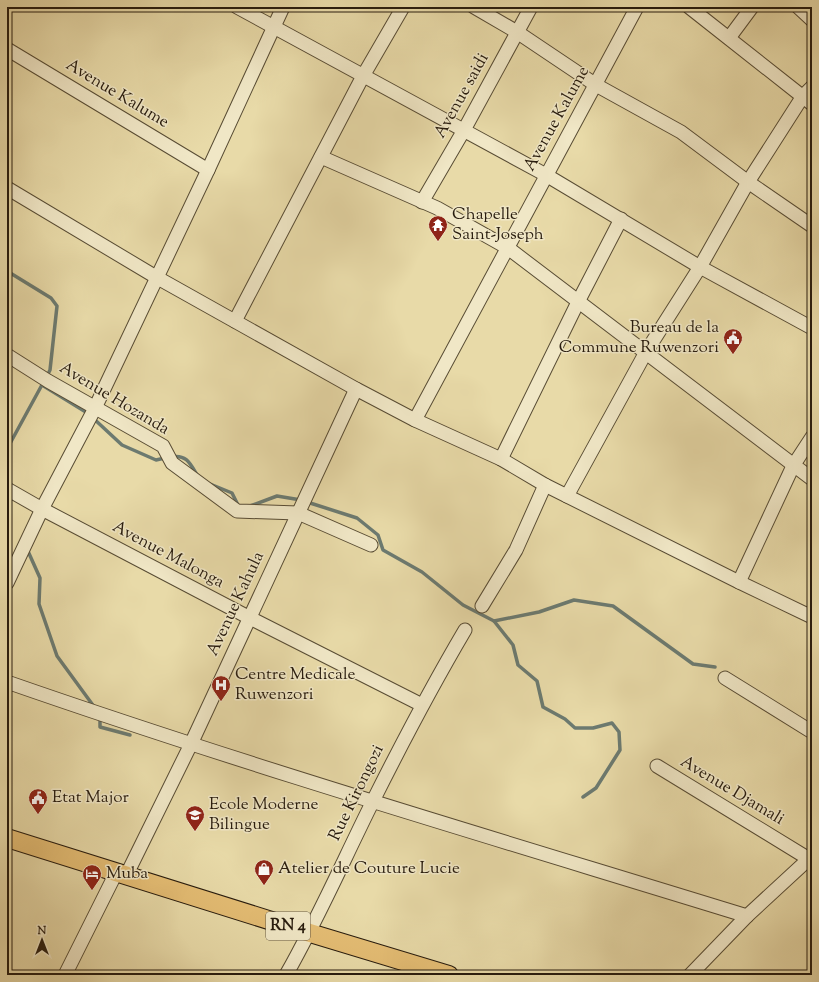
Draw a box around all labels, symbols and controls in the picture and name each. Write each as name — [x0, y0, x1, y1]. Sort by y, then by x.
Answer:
street label: Avenue saidi — [429, 49, 495, 143]
street label: Avenue Kalume — [61, 54, 173, 134]
street label: Avenue Kalume — [518, 62, 596, 176]
place label: Chapelle Saint-Joseph — [452, 203, 544, 247]
temple icon: Chapelle Saint-Joseph — [427, 214, 449, 242]
place label: Bureau de la Commune Ruwenzori — [559, 316, 719, 360]
public building icon: Bureau de la Commune Ruwenzori — [722, 327, 744, 355]
street label: Avenue Hozanda — [54, 357, 174, 441]
street label: Avenue Malonga — [108, 515, 228, 595]
street label: Avenue Kahula — [201, 548, 271, 660]
place label: Centre Medicale Ruwenzori — [235, 663, 355, 707]
hospital icon: Centre Medicale Ruwenzori — [210, 674, 232, 702]
street label: Rue Kirongozi — [323, 741, 391, 845]
street label: Avenue Djamali — [675, 750, 789, 832]
place label: Etat Major — [52, 786, 129, 810]
public building icon: Etat Major — [27, 787, 49, 815]
place label: Ecole Moderne Bilingue — [209, 793, 319, 837]
school or university icon: Ecole Moderne Bilingue — [184, 804, 206, 832]
place label: Atelier de Couture Lucie — [278, 857, 460, 881]
shop icon: Atelier de Couture Lucie — [253, 858, 275, 886]
place label: Muba — [106, 862, 148, 886]
hotel icon: Muba — [81, 863, 103, 891]
road number: RN 4 — [266, 912, 310, 940]
north arrow — [22, 920, 62, 960]
text: N — [37, 923, 47, 939]

